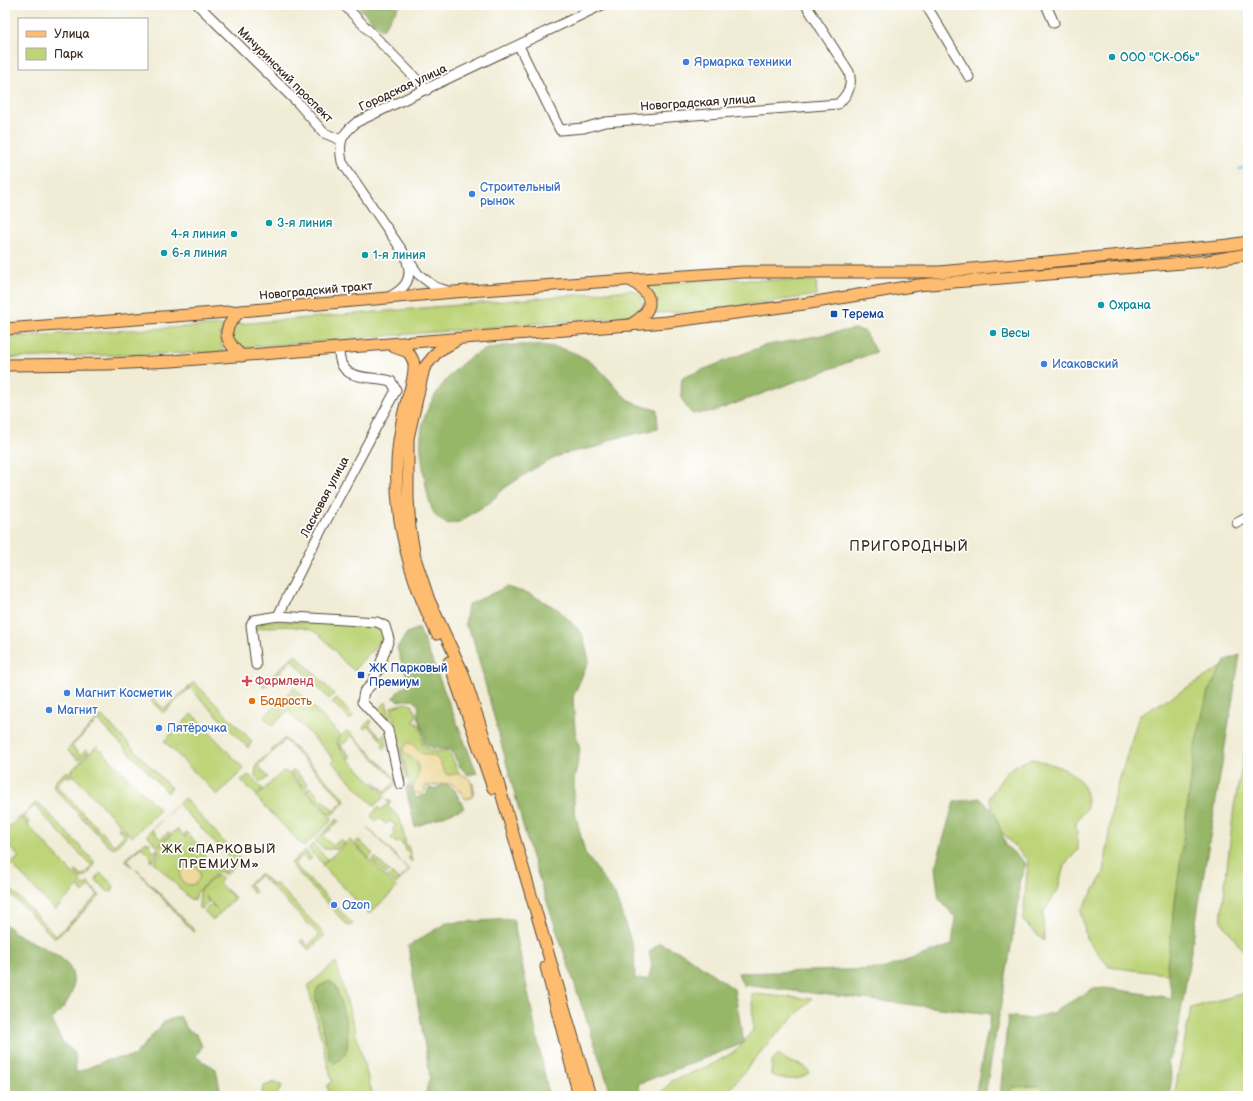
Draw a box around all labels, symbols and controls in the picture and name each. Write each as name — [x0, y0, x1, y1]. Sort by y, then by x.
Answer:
legend — [18, 18, 148, 70]
street label: Мичуринский проспект — [234, 24, 336, 126]
text: Улица — [54, 27, 90, 42]
text: Парк — [54, 47, 84, 62]
place label: ООО "СК-Обь" — [1120, 50, 1199, 65]
marker: ООО "СК-Обь" — [1107, 52, 1117, 62]
place label: Ярмарка техники — [694, 55, 792, 70]
marker: Ярмарка техники — [681, 57, 691, 67]
street label: Городская улица — [357, 61, 449, 115]
street label: Новоградская улица — [640, 91, 756, 115]
place label: Строительный рынок — [480, 180, 561, 209]
marker: Строительный рынок — [467, 189, 477, 199]
place label: 3-я линия — [277, 216, 333, 231]
marker: 3-я линия — [264, 218, 274, 228]
place label: 4-я линия — [171, 227, 226, 242]
marker: 4-я линия — [229, 229, 239, 239]
place label: 6-я линия — [172, 246, 228, 261]
marker: 6-я линия — [159, 248, 169, 258]
place label: 1-я линия — [373, 248, 426, 263]
marker: 1-я линия — [360, 250, 370, 260]
street label: Новоградский тракт — [259, 279, 374, 303]
place label: Охрана — [1109, 298, 1151, 313]
marker: Охрана — [1096, 300, 1106, 310]
place label: Терема — [842, 307, 884, 322]
marker: Терема — [829, 309, 839, 319]
place label: Весы — [1001, 326, 1030, 341]
marker: Весы — [988, 328, 998, 338]
place label: Исаковский — [1052, 357, 1119, 372]
marker: Исаковский — [1039, 359, 1049, 369]
street label: Ласковая улица — [297, 454, 353, 541]
district label: ПРИГОРОДНЫЙ — [849, 538, 969, 555]
place label: ЖК Парковый Премиум — [369, 661, 448, 690]
marker: ЖК Парковый Премиум — [356, 670, 366, 680]
place label: Фармленд — [255, 674, 314, 689]
marker: Фармленд — [242, 676, 252, 686]
place label: Магнит Косметик — [75, 686, 173, 701]
marker: Магнит Косметик — [62, 688, 72, 698]
place label: Бодрость — [260, 694, 312, 709]
marker: Бодрость — [247, 696, 257, 706]
place label: Магнит — [57, 703, 98, 718]
marker: Магнит — [44, 705, 54, 715]
place label: Пятёрочка — [167, 721, 227, 736]
marker: Пятёрочка — [154, 723, 164, 733]
district label: ЖК «ПАРКОВЫЙ ПРЕМИУМ» — [161, 841, 277, 872]
place label: Ozon — [342, 898, 370, 913]
marker: Ozon — [329, 900, 339, 910]

